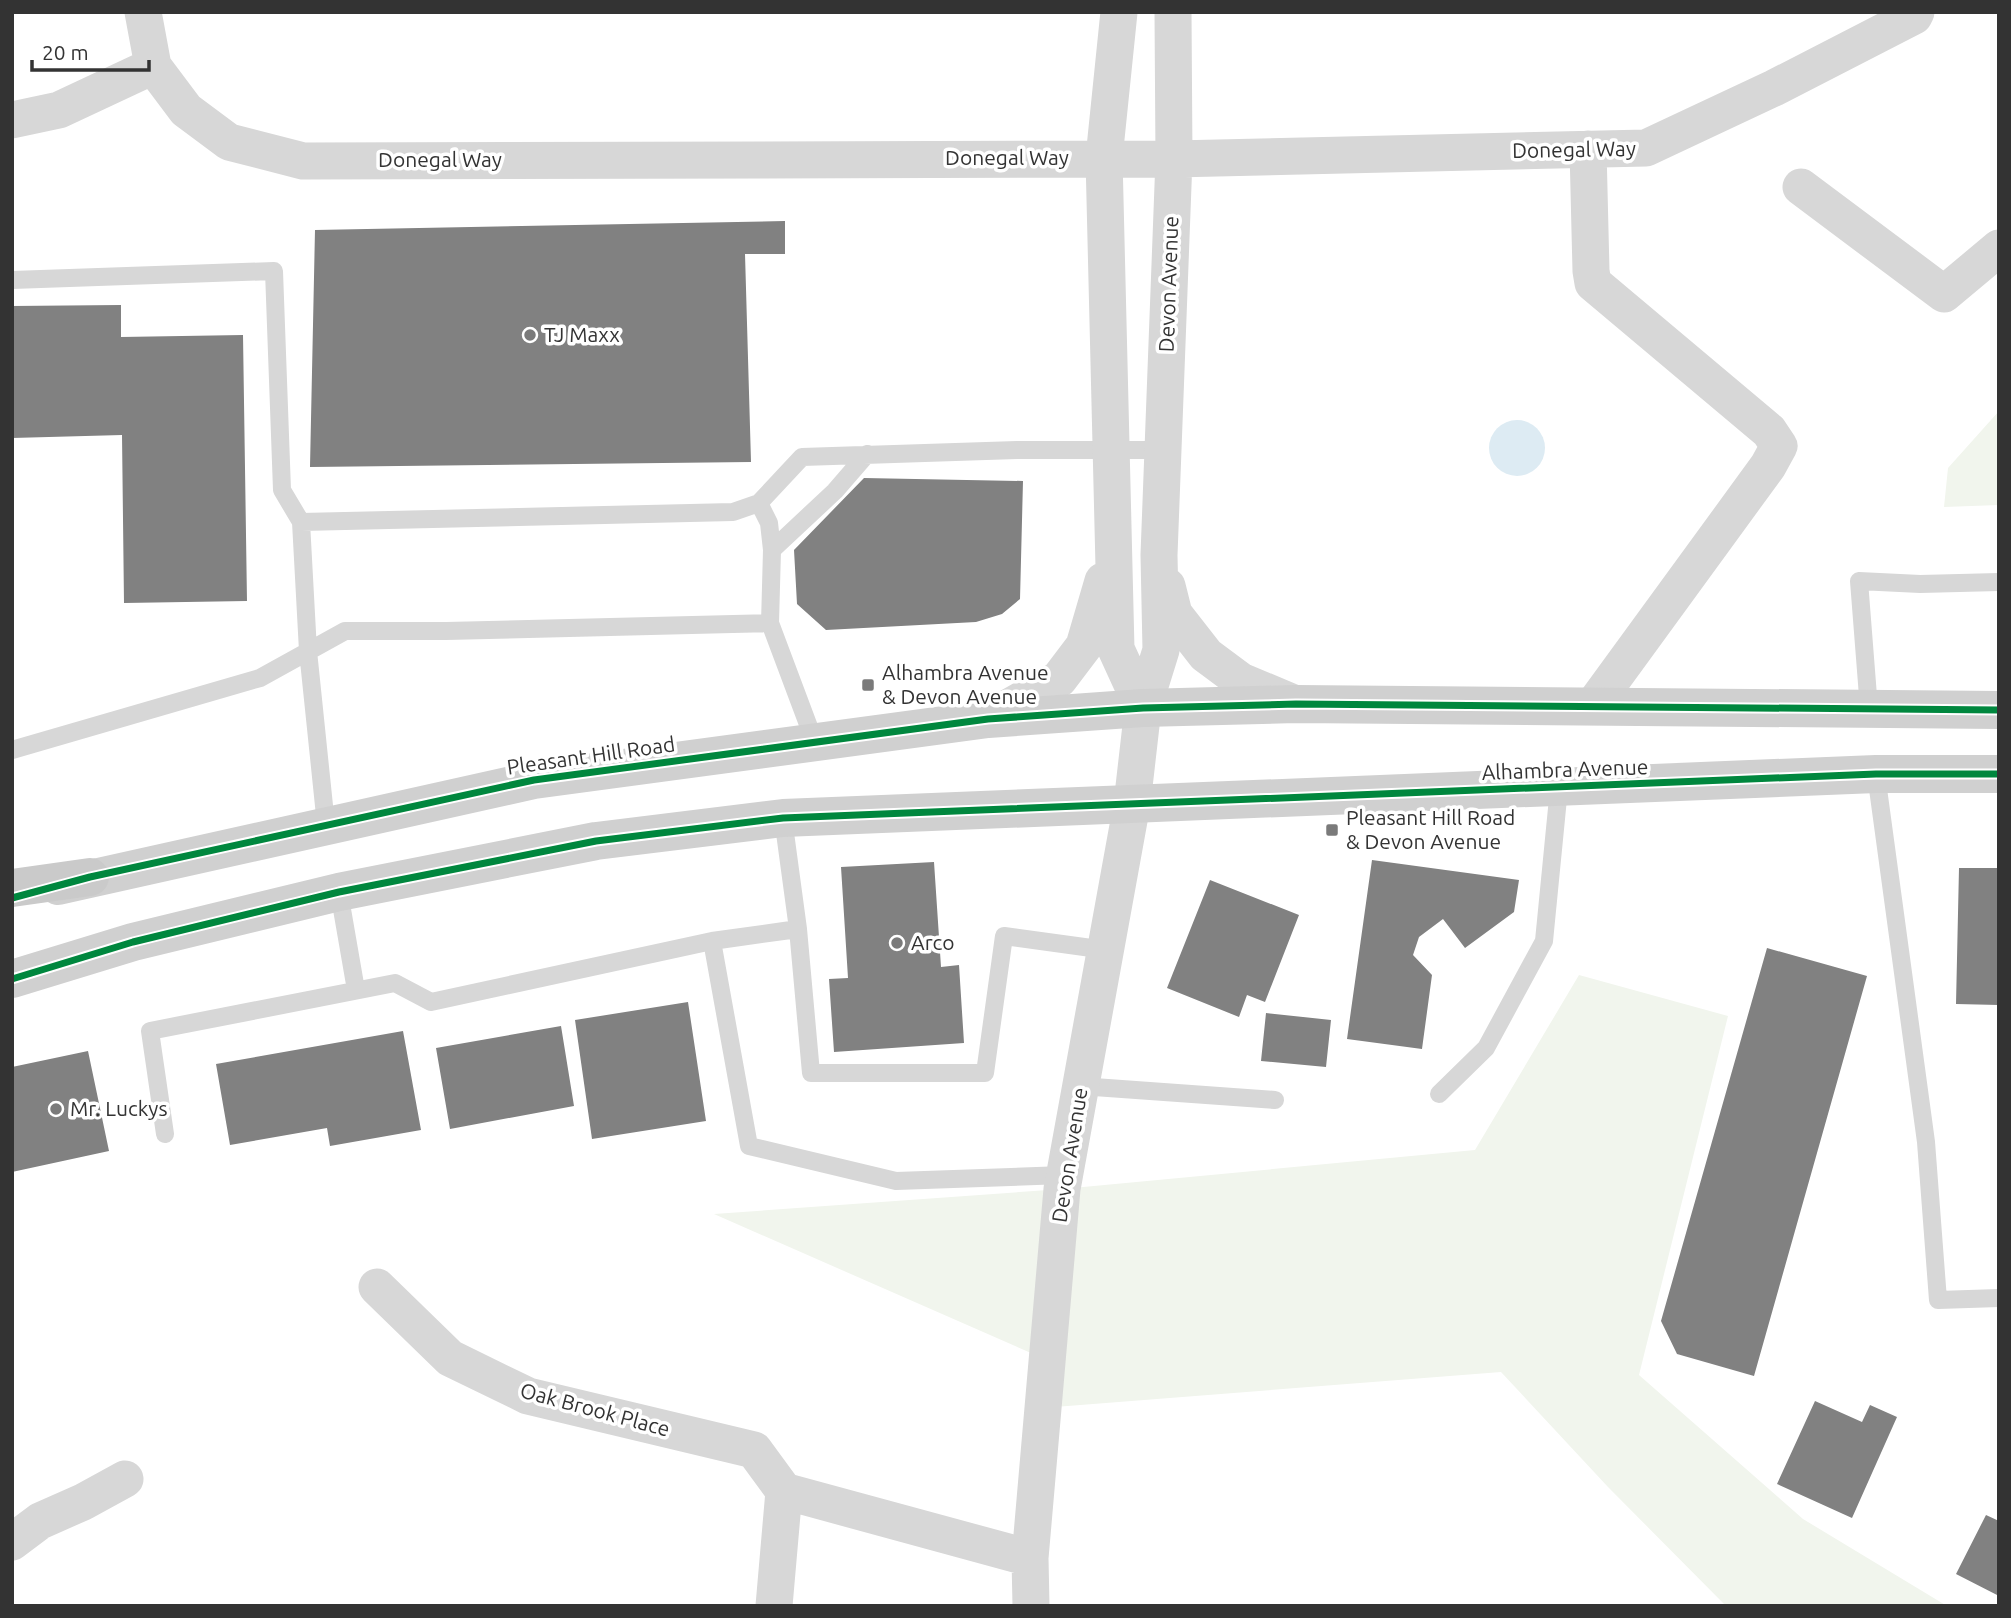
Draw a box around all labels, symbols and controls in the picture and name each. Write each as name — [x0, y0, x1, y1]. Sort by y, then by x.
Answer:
scale bar — [32, 28, 149, 72]
text: 20 m — [42, 40, 89, 64]
street label: Donegal Way — [1512, 136, 1636, 162]
street label: Donegal Way — [945, 145, 1069, 169]
street label: Donegal Way — [378, 147, 502, 171]
street label: Devon Avenue — [1154, 215, 1182, 353]
place label: TJ Maxx — [544, 322, 620, 346]
marker: TJ Maxx — [522, 327, 538, 343]
place label: Alhambra Avenue & Devon Avenue — [882, 660, 1049, 708]
marker: Alhambra Avenue & Devon Avenue — [860, 677, 876, 693]
street label: Pleasant Hill Road — [505, 731, 676, 779]
street label: Alhambra Avenue — [1481, 754, 1649, 784]
place label: Pleasant Hill Road & Devon Avenue — [1346, 805, 1515, 853]
marker: Pleasant Hill Road & Devon Avenue — [1324, 822, 1340, 838]
place label: Arco — [911, 930, 955, 954]
marker: Arco — [889, 935, 905, 951]
street label: Devon Avenue — [1046, 1086, 1092, 1224]
place label: Mr. Luckys — [70, 1096, 168, 1120]
marker: Mr. Luckys — [48, 1101, 64, 1117]
street label: Oak Brook Place — [518, 1378, 673, 1441]

